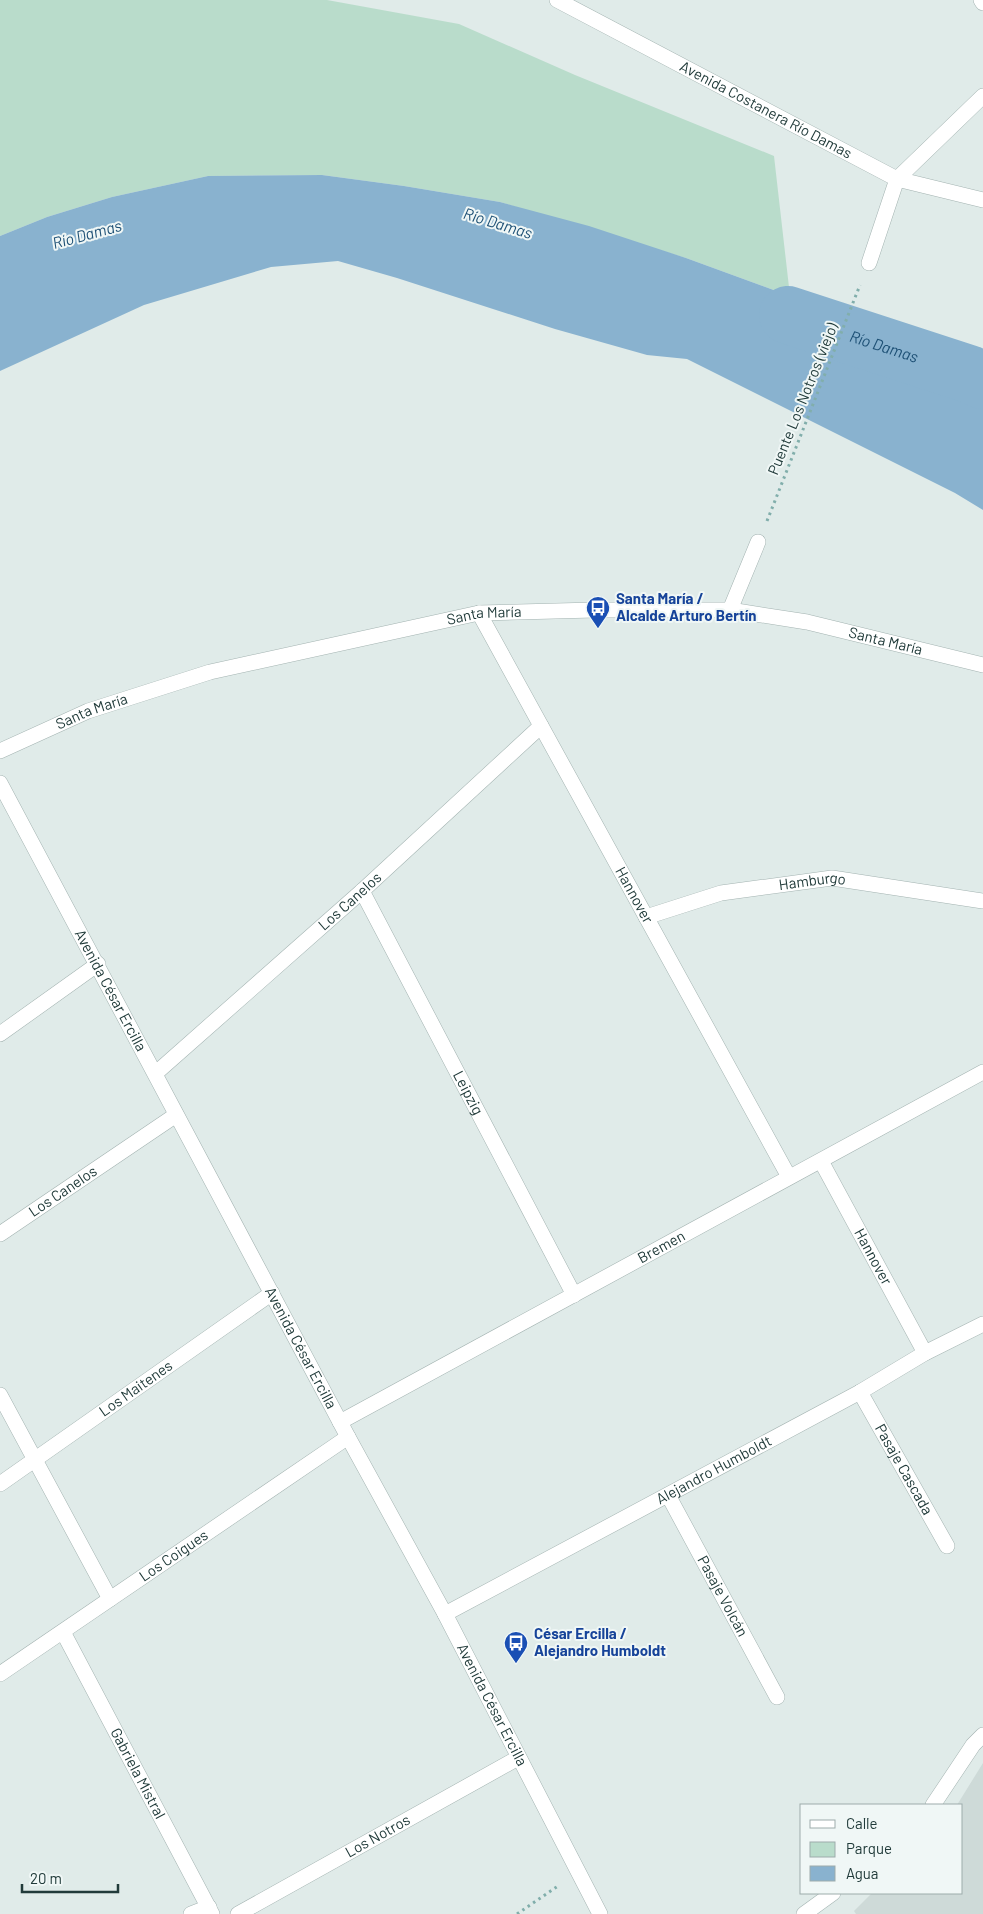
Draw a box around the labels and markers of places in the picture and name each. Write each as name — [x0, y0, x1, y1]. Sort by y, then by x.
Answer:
place label: Santa María / Alcalde Arturo Bertín — [616, 589, 757, 624]
bus stop icon: Santa María / Alcalde Arturo Bertín — [585, 595, 611, 629]
place label: César Ercilla / Alejandro Humboldt — [534, 1624, 666, 1659]
bus stop icon: César Ercilla / Alejandro Humboldt — [503, 1630, 529, 1664]

